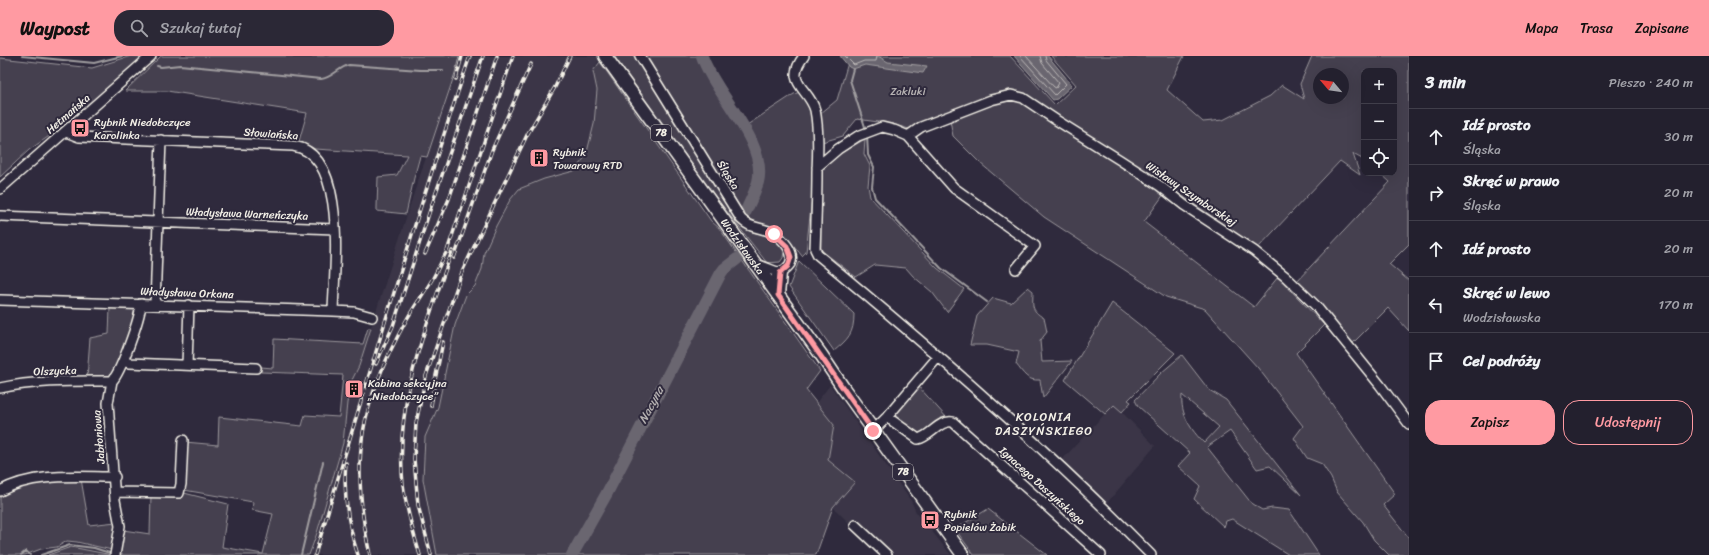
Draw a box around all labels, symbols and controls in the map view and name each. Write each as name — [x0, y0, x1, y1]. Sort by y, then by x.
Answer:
search box — [114, 10, 394, 46]
text: Waypost — [20, 12, 90, 45]
text: Szukaj tutaj — [160, 15, 241, 41]
text: Mapa — [1525, 16, 1558, 41]
text: Trasa — [1580, 16, 1613, 41]
text: Zapisane — [1635, 16, 1689, 41]
icon: search — [128, 17, 150, 39]
text: 3 min — [1425, 67, 1466, 97]
north arrow — [1313, 68, 1349, 104]
map controls — [1361, 68, 1397, 176]
button: + — [1361, 68, 1397, 104]
text: Pieszo · 240 m — [1609, 71, 1693, 94]
park label: Zakluki — [890, 82, 927, 101]
street label: Hetmańska — [41, 89, 95, 139]
button: − — [1361, 104, 1397, 140]
text: Idź prosto — [1463, 112, 1531, 138]
place label: Rybnik Niedobczyce Karolinka — [94, 113, 191, 145]
bus stop icon: Rybnik Niedobczyce Karolinka — [69, 117, 91, 139]
street label: Słowiańska — [243, 123, 299, 145]
road number: 78 — [651, 125, 671, 141]
text: 30 m — [1664, 125, 1693, 148]
icon: ahead — [1425, 126, 1447, 148]
text: Śląska — [1463, 138, 1501, 161]
button: locate — [1361, 140, 1397, 176]
place label: Rybnik Towarowy RTD — [553, 143, 622, 175]
building icon: Rybnik Towarowy RTD — [528, 147, 550, 169]
street label: Śląska — [711, 156, 745, 194]
street label: Wisławy Szymborskiej — [1142, 156, 1241, 232]
text: Skręć w prawo — [1463, 168, 1559, 194]
text: 20 m — [1664, 181, 1693, 204]
icon: right — [1425, 182, 1447, 204]
text: Śląska — [1463, 194, 1501, 217]
street label: Władysława Warneńczyka — [185, 202, 309, 226]
street label: Wodzisławska — [716, 214, 770, 279]
route start — [765, 225, 783, 243]
text: Idź prosto — [1463, 236, 1531, 262]
text: 20 m — [1664, 237, 1693, 260]
icon: ahead — [1425, 238, 1447, 260]
text: Skręć w lewo — [1463, 280, 1550, 306]
street label: Władysława Orkana — [140, 282, 234, 304]
text: 170 m — [1658, 293, 1693, 316]
icon: left — [1425, 294, 1447, 316]
text: Wodzisławska — [1463, 306, 1541, 329]
text: Cel podróży — [1463, 348, 1540, 374]
icon: arrive — [1425, 350, 1447, 372]
street label: Olszycka — [33, 361, 77, 381]
place label: Kabina sekcyjna „Niedobczyce” — [367, 374, 447, 406]
building icon: Kabina sekcyjna „Niedobczyce” — [343, 378, 365, 400]
water label: Nacyna — [632, 381, 671, 427]
button: Zapisz — [1425, 400, 1555, 445]
button: Udostępnij — [1563, 400, 1693, 445]
district label: KOLONIA DASZYŃSKIEGO — [995, 406, 1093, 442]
street label: Jabłoniowa — [87, 409, 111, 466]
route end — [864, 422, 882, 440]
street label: Ignacego Daszyńskiego — [994, 441, 1090, 531]
road number: 78 — [893, 464, 913, 480]
place label: Rybnik Popielów Żabik — [944, 505, 1016, 537]
bus stop icon: Rybnik Popielów Żabik — [919, 509, 941, 531]

